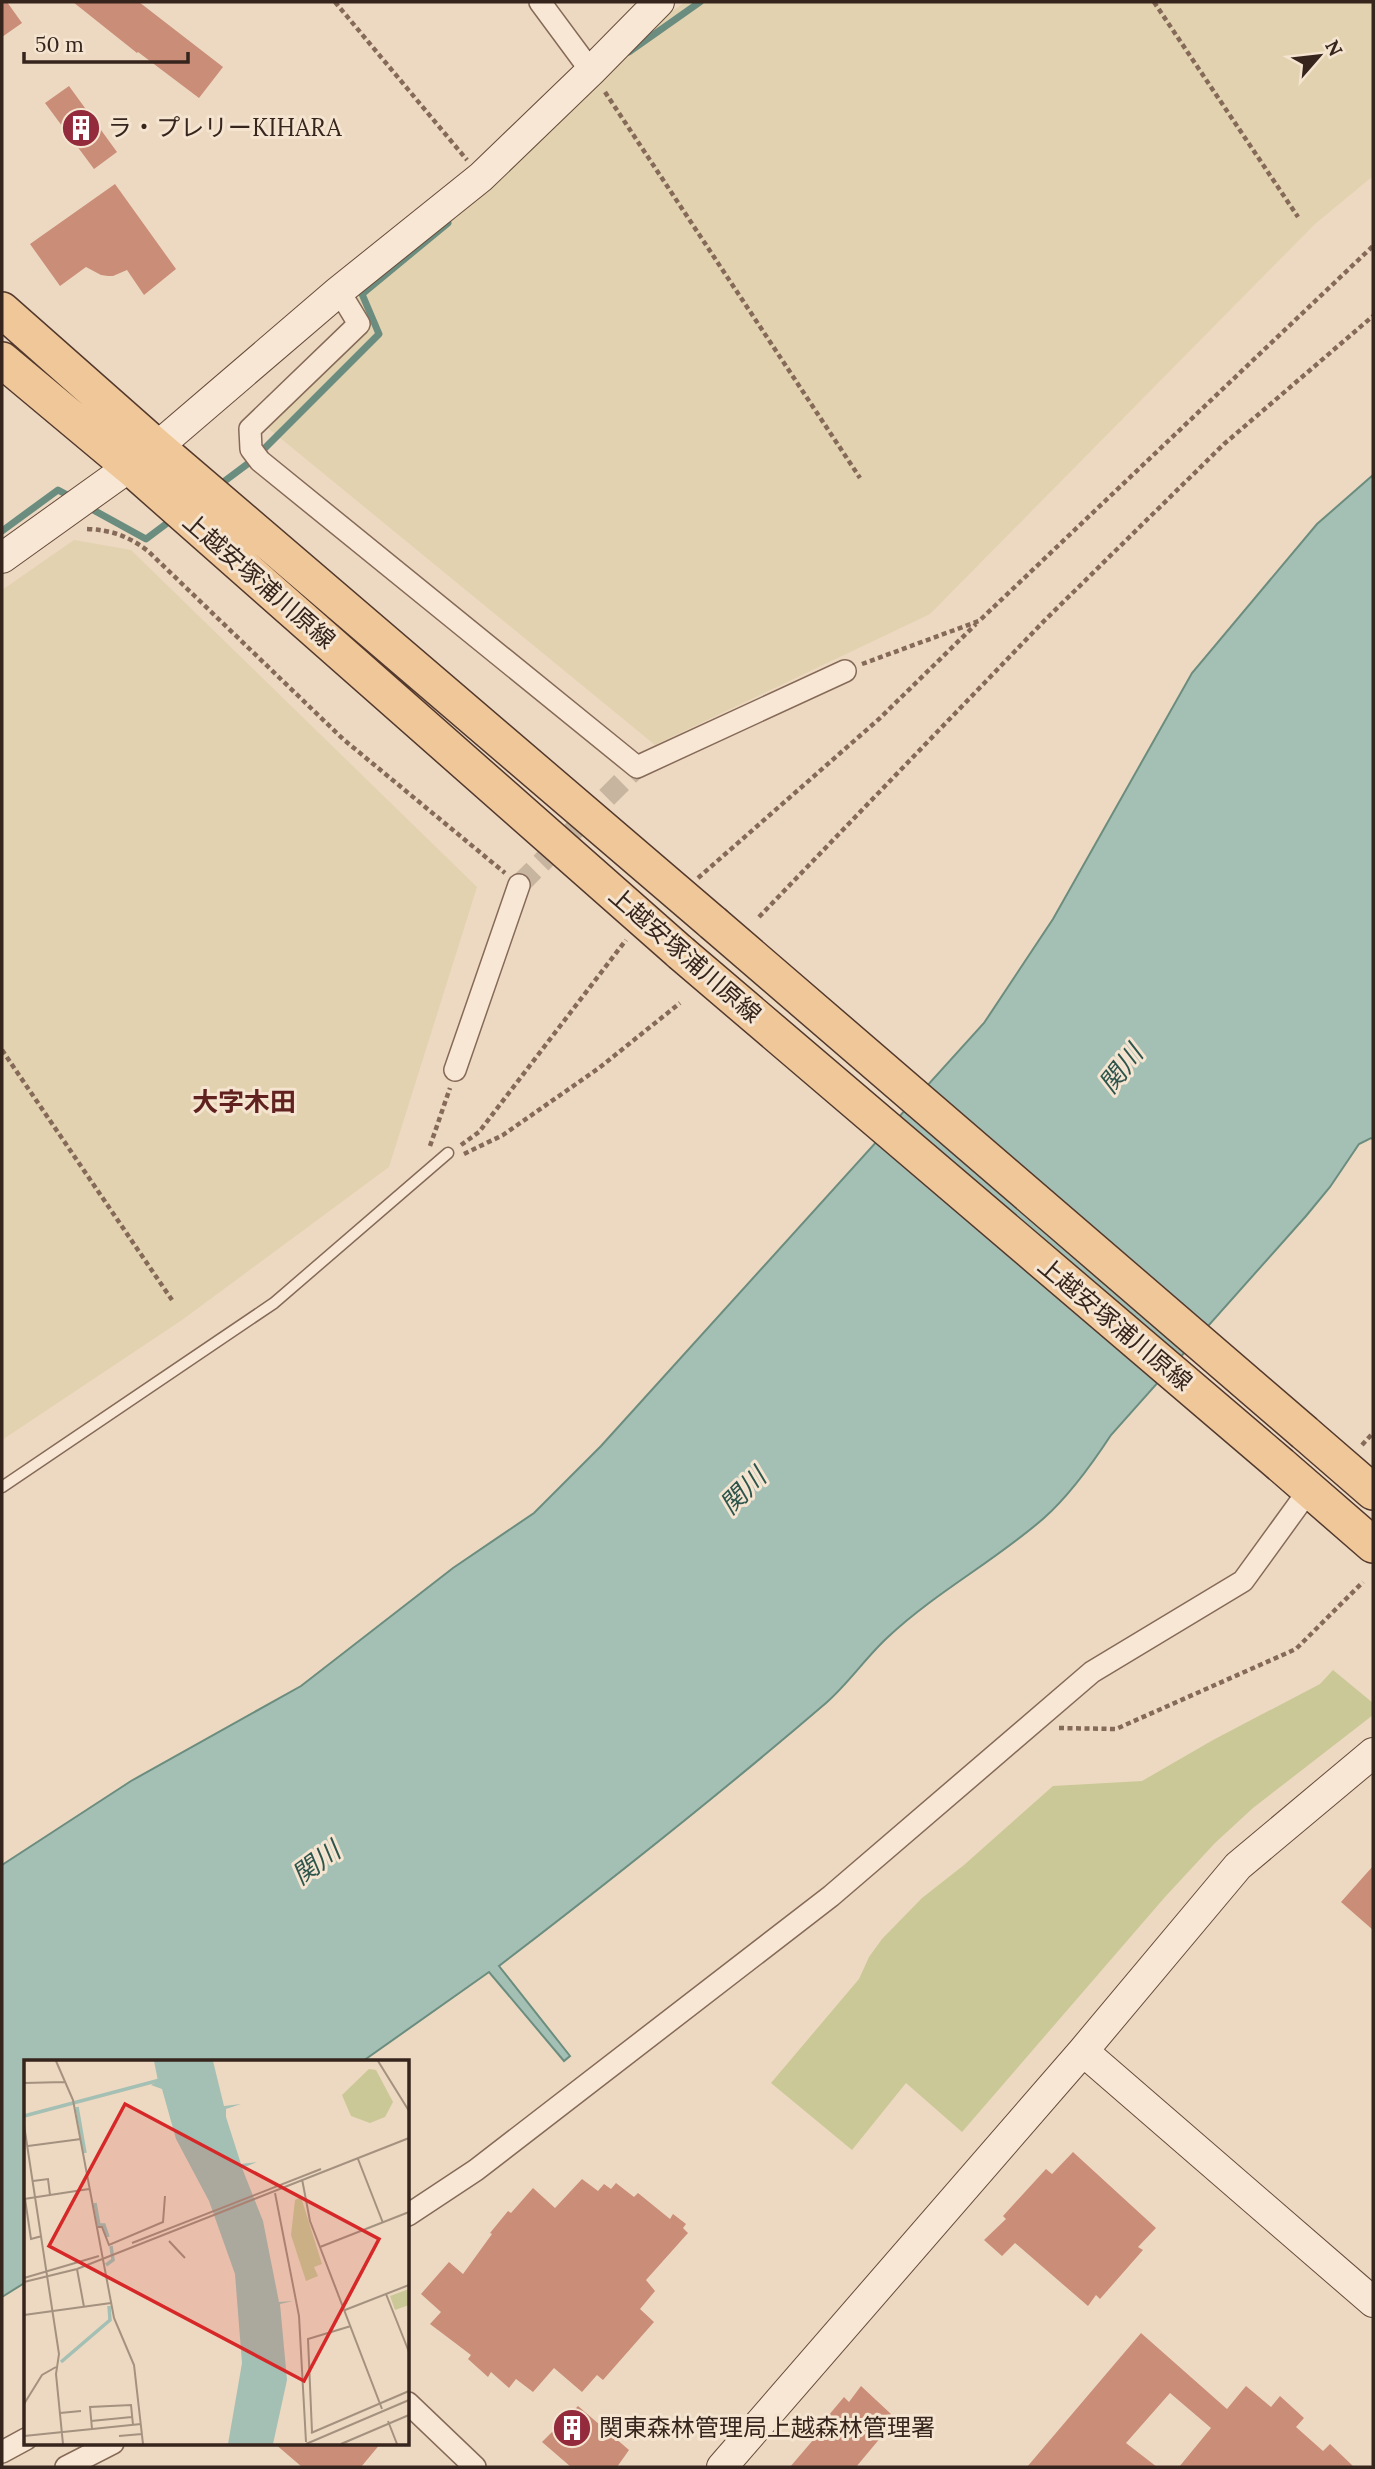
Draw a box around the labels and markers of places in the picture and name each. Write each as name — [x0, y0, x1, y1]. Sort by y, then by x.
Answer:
building icon: ラ・プレリーKIHARA — [60, 107, 102, 149]
place label: ラ・プレリーKIHARA — [108, 112, 342, 143]
building icon: 関東森林管理局上越森林管理署 — [551, 2407, 593, 2449]
place label: 関東森林管理局上越森林管理署 — [599, 2412, 935, 2443]

